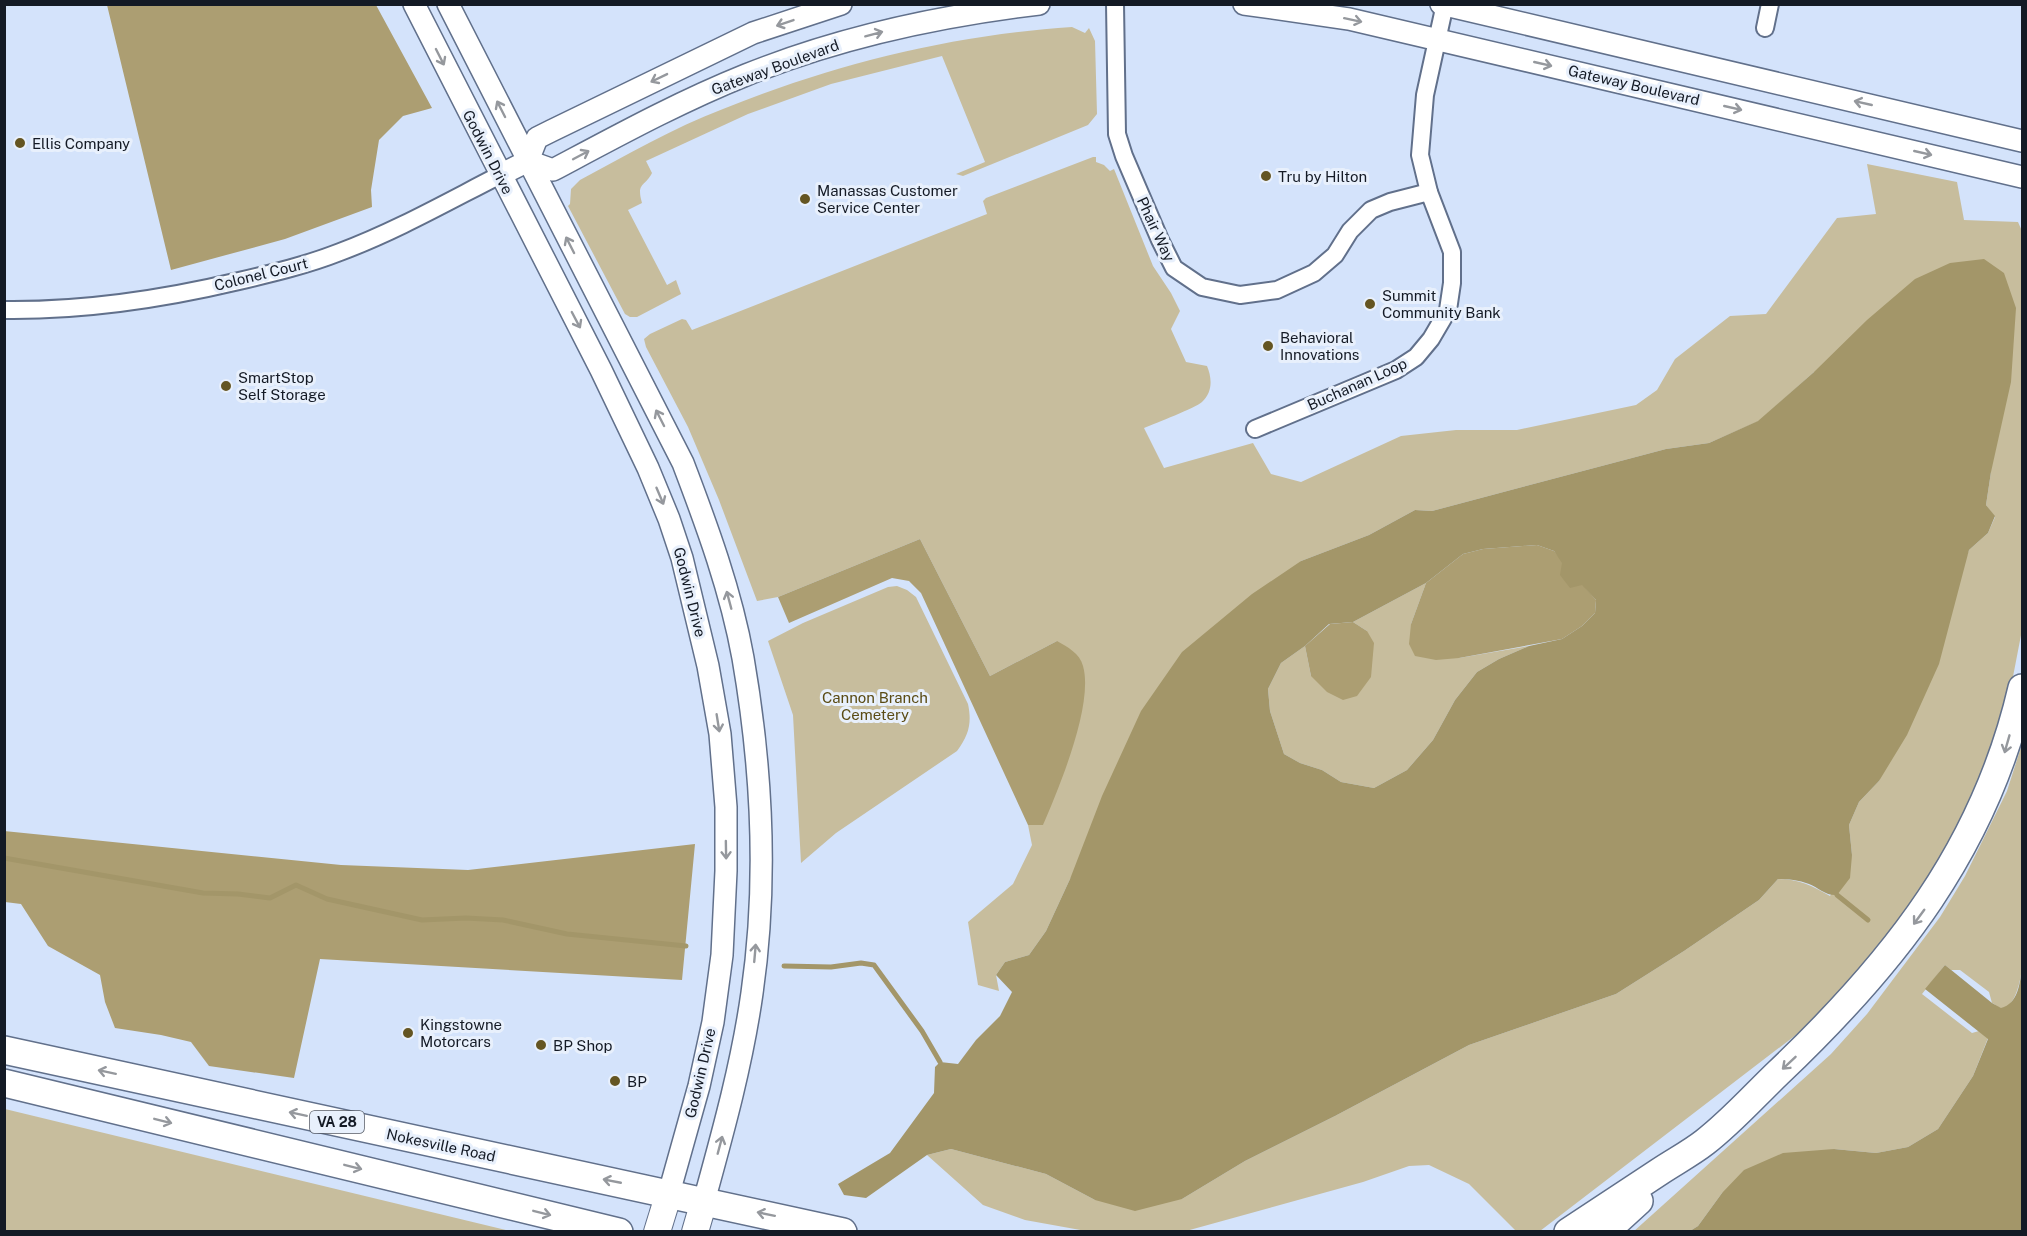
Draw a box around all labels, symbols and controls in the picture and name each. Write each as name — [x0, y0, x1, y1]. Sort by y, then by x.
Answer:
one-way arrow — [1343, 15, 1362, 26]
one-way arrow — [776, 18, 795, 29]
one-way arrow — [864, 27, 883, 39]
street label: Gateway Boulevard — [709, 36, 841, 98]
one-way arrow — [435, 47, 447, 65]
one-way arrow — [1533, 59, 1552, 70]
street label: Gateway Boulevard — [1567, 62, 1701, 108]
one-way arrow — [651, 72, 669, 84]
one-way arrow — [1854, 97, 1873, 109]
one-way arrow — [495, 100, 506, 118]
one-way arrow — [1723, 103, 1742, 115]
street label: Godwin Drive — [460, 107, 516, 197]
place label: Ellis Company — [32, 135, 130, 152]
marker: Ellis Company — [13, 136, 27, 150]
one-way arrow — [1912, 148, 1932, 159]
one-way arrow — [572, 149, 589, 161]
place label: Tru by Hilton — [1278, 168, 1367, 185]
marker: Tru by Hilton — [1259, 169, 1273, 183]
place label: Manassas Customer Service Center — [817, 182, 958, 216]
marker: Manassas Customer Service Center — [798, 192, 812, 206]
street label: Phair Way — [1134, 194, 1178, 264]
one-way arrow — [564, 236, 576, 254]
street label: Colonel Court — [212, 254, 310, 294]
place label: Summit Community Bank — [1382, 287, 1501, 321]
marker: Summit Community Bank — [1363, 297, 1377, 311]
one-way arrow — [570, 311, 582, 329]
place label: Behavioral Innovations — [1280, 329, 1359, 363]
marker: Behavioral Innovations — [1261, 339, 1275, 353]
street label: Buchanan Loop — [1305, 354, 1409, 414]
place label: SmartStop Self Storage — [238, 369, 326, 403]
marker: SmartStop Self Storage — [219, 379, 233, 393]
one-way arrow — [653, 410, 665, 428]
one-way arrow — [655, 486, 666, 504]
street label: Godwin Drive — [671, 545, 709, 639]
one-way arrow — [722, 591, 734, 610]
park label: Cannon Branch Cemetery — [822, 689, 928, 723]
one-way arrow — [713, 713, 724, 733]
one-way arrow — [2001, 734, 2012, 753]
one-way arrow — [720, 840, 732, 860]
one-way arrow — [1913, 909, 1925, 925]
one-way arrow — [750, 944, 761, 964]
place label: Kingstowne Motorcars — [420, 1016, 502, 1050]
marker: Kingstowne Motorcars — [401, 1026, 415, 1040]
street label: Godwin Drive — [681, 1026, 719, 1120]
place label: BP Shop — [553, 1037, 613, 1054]
marker: BP Shop — [534, 1038, 548, 1052]
one-way arrow — [1782, 1055, 1797, 1070]
one-way arrow — [98, 1066, 117, 1078]
place label: BP — [627, 1073, 647, 1090]
marker: BP — [608, 1074, 622, 1088]
one-way arrow — [289, 1107, 308, 1119]
road number: VA 28 — [310, 1111, 364, 1133]
one-way arrow — [153, 1116, 173, 1127]
street label: Nokesville Road — [385, 1125, 497, 1165]
one-way arrow — [715, 1136, 726, 1155]
one-way arrow — [343, 1161, 362, 1173]
one-way arrow — [602, 1175, 622, 1186]
one-way arrow — [533, 1207, 552, 1219]
one-way arrow — [757, 1208, 776, 1220]

